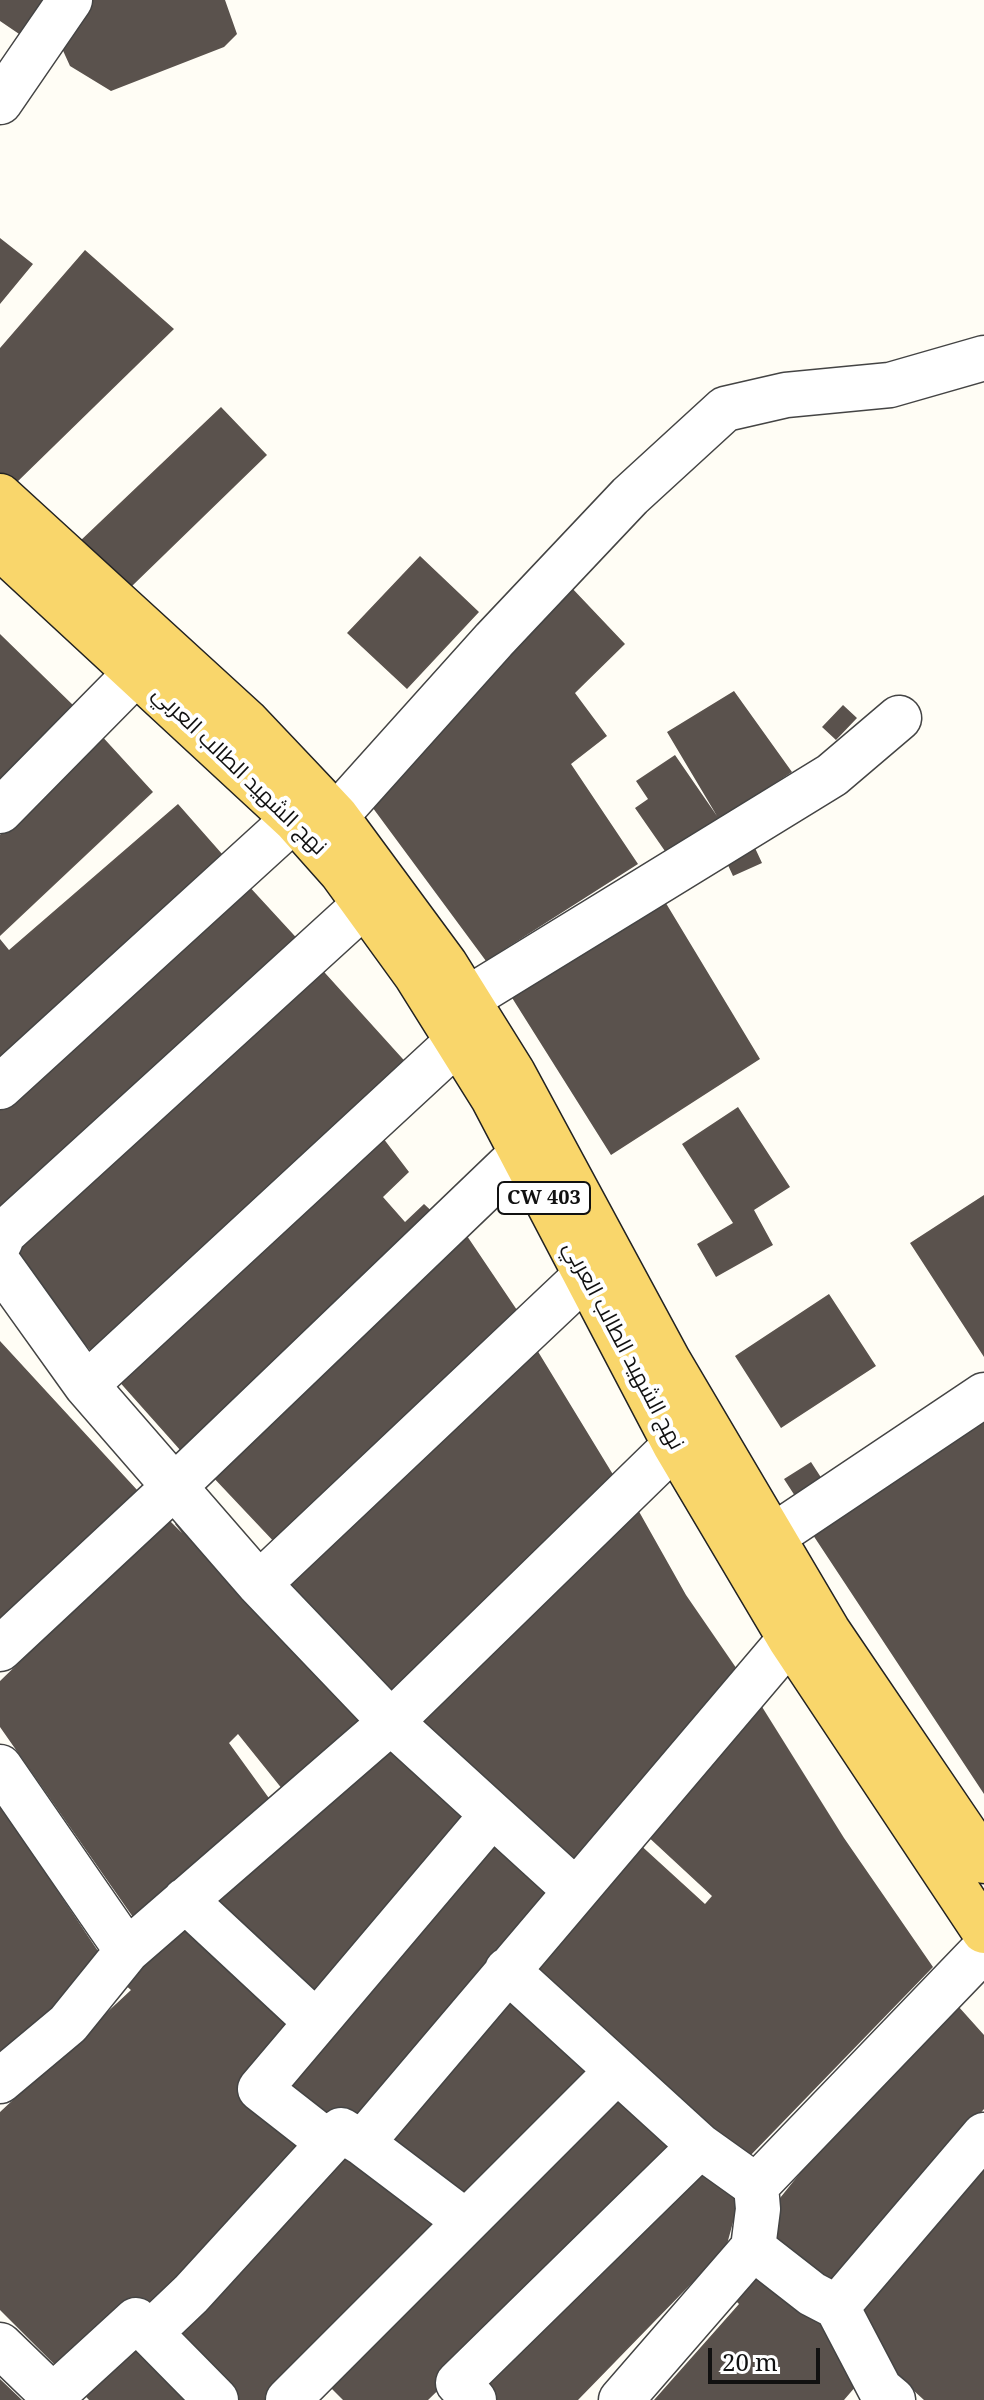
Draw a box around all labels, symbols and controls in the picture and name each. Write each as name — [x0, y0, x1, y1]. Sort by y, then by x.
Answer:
street label: نهج الشهيد الطالب العربي — [146, 681, 332, 861]
road number: CW 403 — [498, 1182, 590, 1214]
street label: نهج الشهيد الطالب العربي — [557, 1237, 689, 1455]
scale bar — [712, 2332, 824, 2382]
text: 20 m — [722, 2345, 778, 2378]

